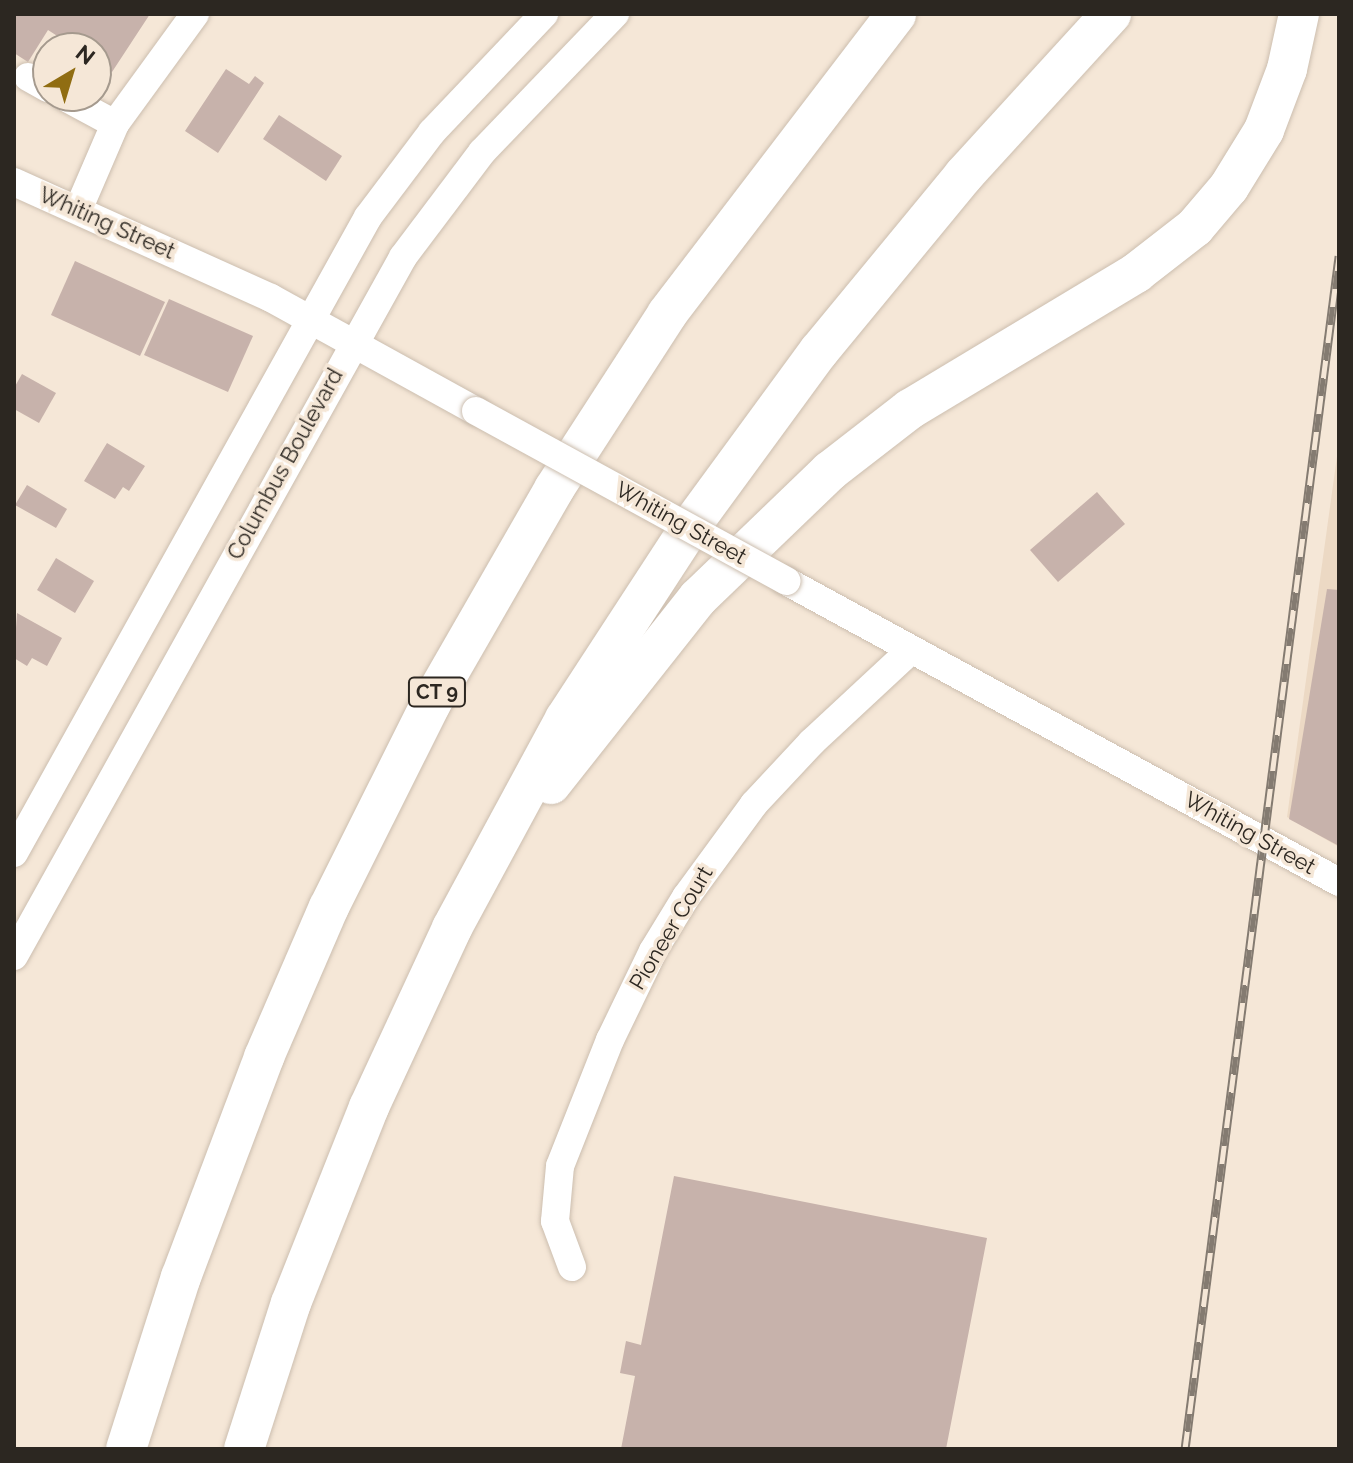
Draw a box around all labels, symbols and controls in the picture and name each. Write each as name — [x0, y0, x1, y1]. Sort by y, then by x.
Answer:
north arrow — [32, 32, 112, 112]
text: N — [71, 39, 100, 70]
street label: Whiting Street — [35, 181, 179, 265]
street label: Columbus Boulevard — [222, 364, 348, 564]
street label: Whiting Street — [611, 476, 751, 570]
road number: CT 9 — [407, 676, 467, 708]
street label: Whiting Street — [1180, 786, 1320, 880]
street label: Pioneer Court — [624, 861, 718, 995]

